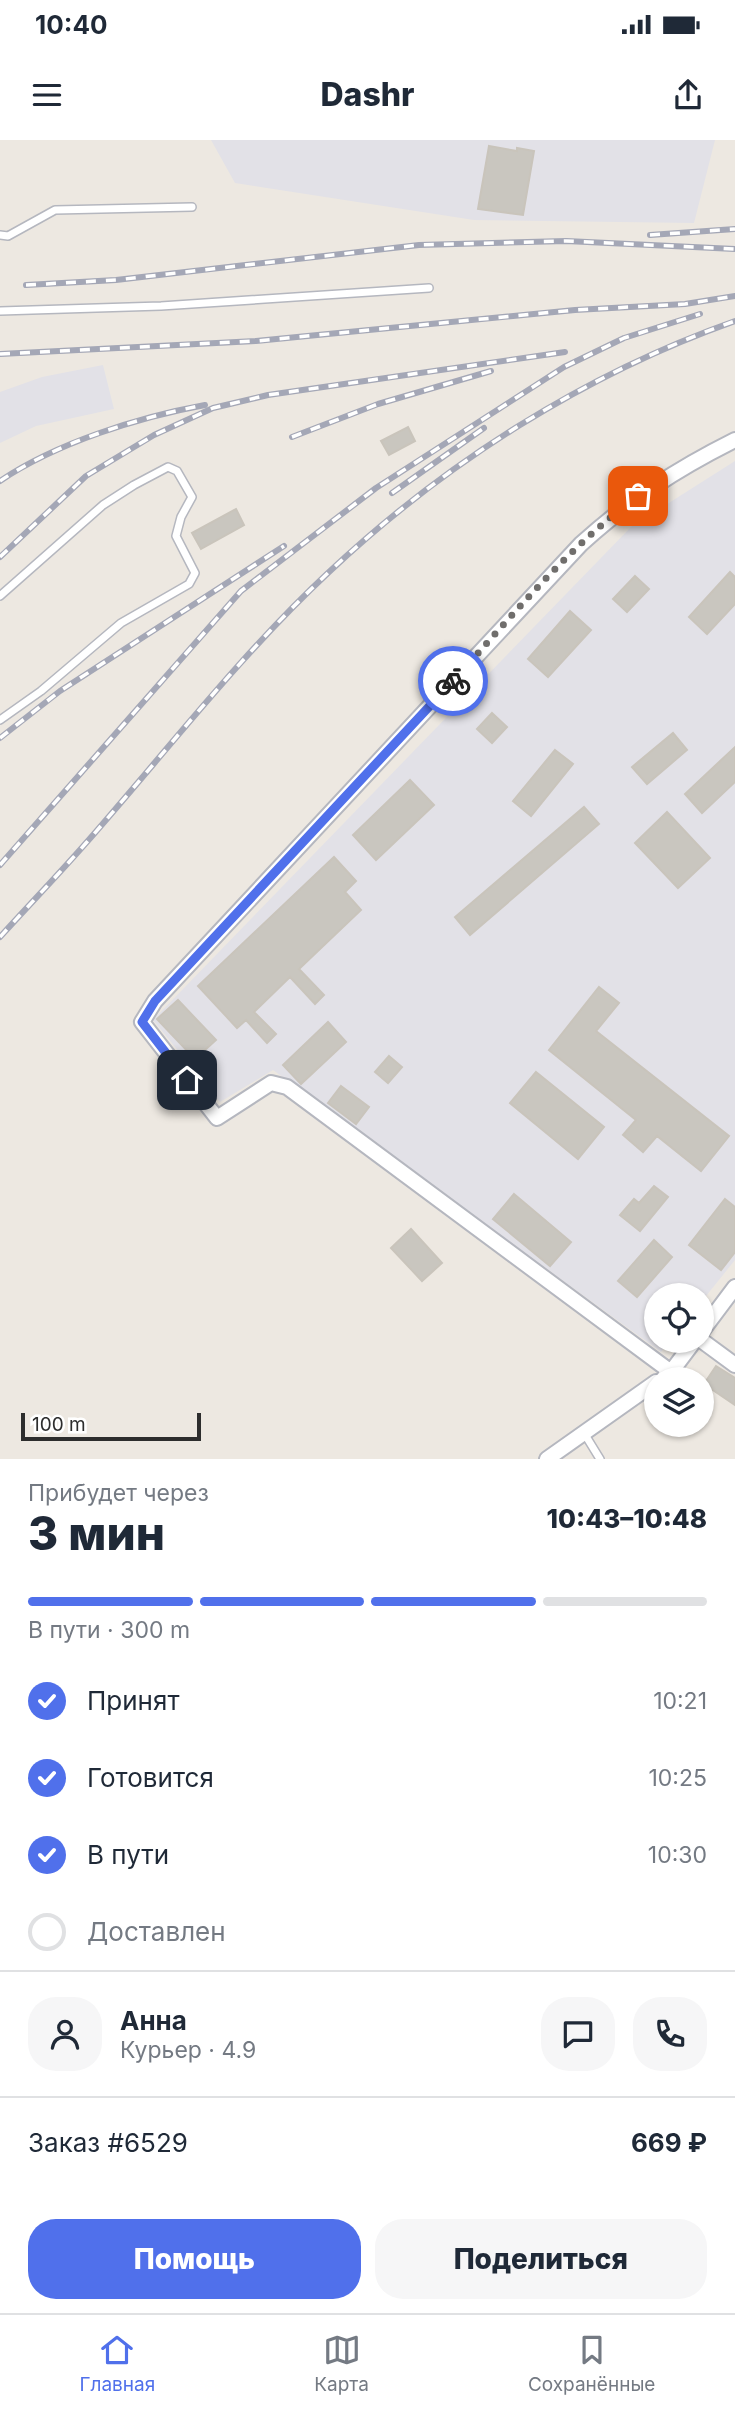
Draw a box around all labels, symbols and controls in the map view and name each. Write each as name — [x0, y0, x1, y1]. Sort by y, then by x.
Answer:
text: 10:40 — [35, 9, 108, 40]
text: Dashr — [320, 75, 415, 114]
icon: menu — [28, 76, 66, 114]
icon: share — [669, 76, 707, 114]
pin — [608, 466, 668, 526]
icon: bag — [619, 477, 657, 515]
courier — [418, 646, 488, 716]
icon: bike — [434, 662, 472, 700]
pin — [157, 1050, 217, 1110]
icon: home — [168, 1061, 206, 1099]
map controls — [644, 1283, 714, 1437]
button: locate — [644, 1283, 714, 1353]
button: layers — [644, 1367, 714, 1437]
scale bar — [21, 1410, 201, 1442]
text: 100 m — [32, 1413, 86, 1436]
text: Прибудет через — [28, 1479, 209, 1507]
text: 10:43–10:48 — [547, 1503, 707, 1534]
text: 3 мин — [28, 1505, 165, 1561]
text: В пути · 300 m — [28, 1616, 190, 1644]
icon: check — [28, 1682, 66, 1720]
text: Принят — [87, 1685, 180, 1716]
text: 10:21 — [653, 1687, 707, 1715]
icon: check — [28, 1759, 66, 1797]
text: Готовится — [87, 1762, 214, 1793]
text: 10:25 — [649, 1764, 707, 1792]
icon: check — [28, 1836, 66, 1874]
text: В пути — [87, 1839, 169, 1870]
text: 10:30 — [648, 1841, 707, 1869]
text: Доставлен — [87, 1916, 226, 1947]
button: person — [28, 1997, 102, 2071]
button: chat — [541, 1997, 615, 2071]
button: phone — [633, 1997, 707, 2071]
text: Анна — [120, 2005, 187, 2036]
text: Курьер · 4.9 — [120, 2036, 256, 2064]
text: Заказ #6529 — [28, 2127, 188, 2158]
text: 669 ₽ — [631, 2127, 707, 2158]
button: Помощь — [28, 2219, 361, 2299]
button: Поделиться — [375, 2219, 707, 2299]
tab: Главная — [80, 2331, 155, 2396]
tab: Карта — [314, 2331, 369, 2396]
tab: Сохранённые — [528, 2331, 655, 2396]

